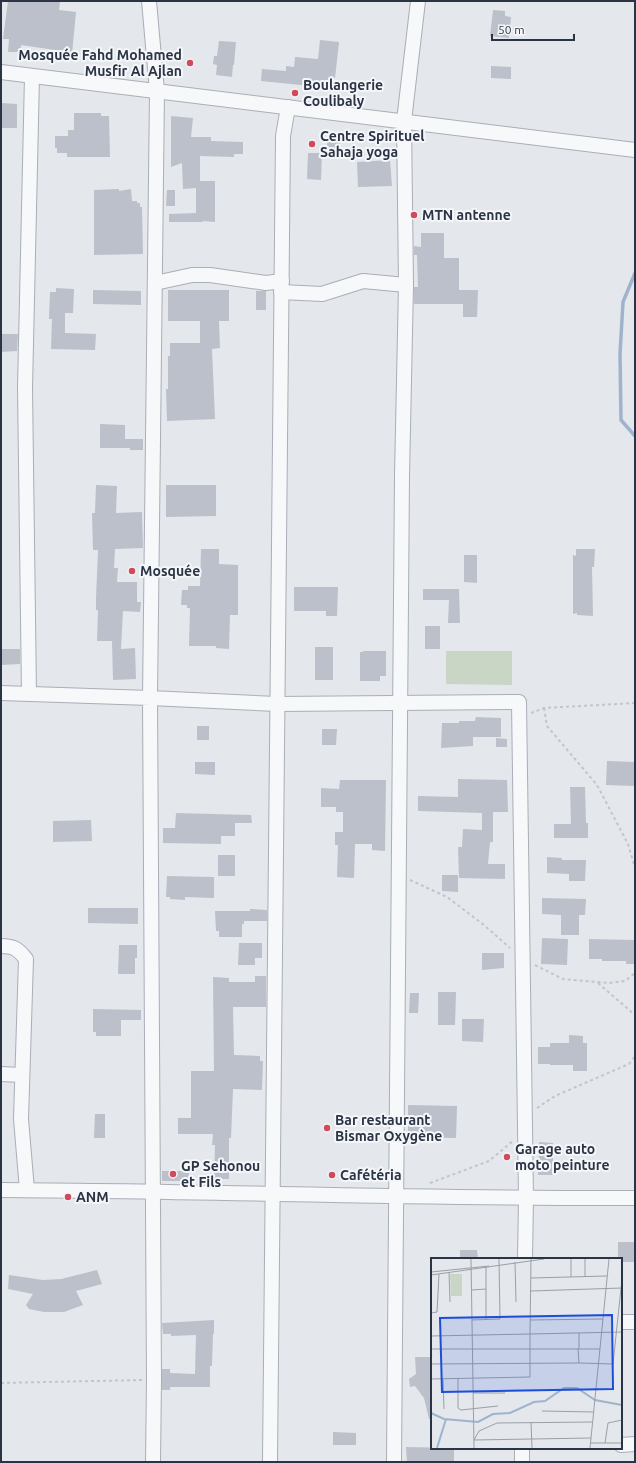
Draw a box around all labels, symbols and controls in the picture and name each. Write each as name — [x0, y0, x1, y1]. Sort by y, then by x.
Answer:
scale bar — [492, 16, 574, 42]
text: 50 m — [498, 23, 525, 36]
place label: Mosquée Fahd Mohamed Musfir Al Ajlan — [18, 47, 182, 79]
marker: Mosquée Fahd Mohamed Musfir Al Ajlan — [185, 58, 195, 68]
place label: Boulangerie Coulibaly — [303, 77, 383, 109]
marker: Boulangerie Coulibaly — [290, 88, 300, 98]
place label: Centre Spirituel Sahaja yoga — [320, 128, 425, 160]
marker: Centre Spirituel Sahaja yoga — [307, 139, 317, 149]
place label: MTN antenne — [422, 207, 511, 223]
marker: MTN antenne — [409, 210, 419, 220]
place label: Mosquée — [140, 563, 200, 579]
marker: Mosquée — [127, 566, 137, 576]
place label: Bar restaurant Bismar Oxygène — [335, 1112, 442, 1144]
marker: Bar restaurant Bismar Oxygène — [322, 1123, 332, 1133]
place label: Garage auto moto peinture — [515, 1141, 610, 1173]
marker: Garage auto moto peinture — [502, 1152, 512, 1162]
place label: GP Sehonou et Fils — [181, 1158, 260, 1190]
place label: Cafétéria — [340, 1167, 402, 1183]
marker: GP Sehonou et Fils — [168, 1169, 178, 1179]
marker: Cafétéria — [327, 1170, 337, 1180]
place label: ANM — [76, 1189, 109, 1205]
marker: ANM — [63, 1192, 73, 1202]
inset map — [431, 1258, 622, 1449]

